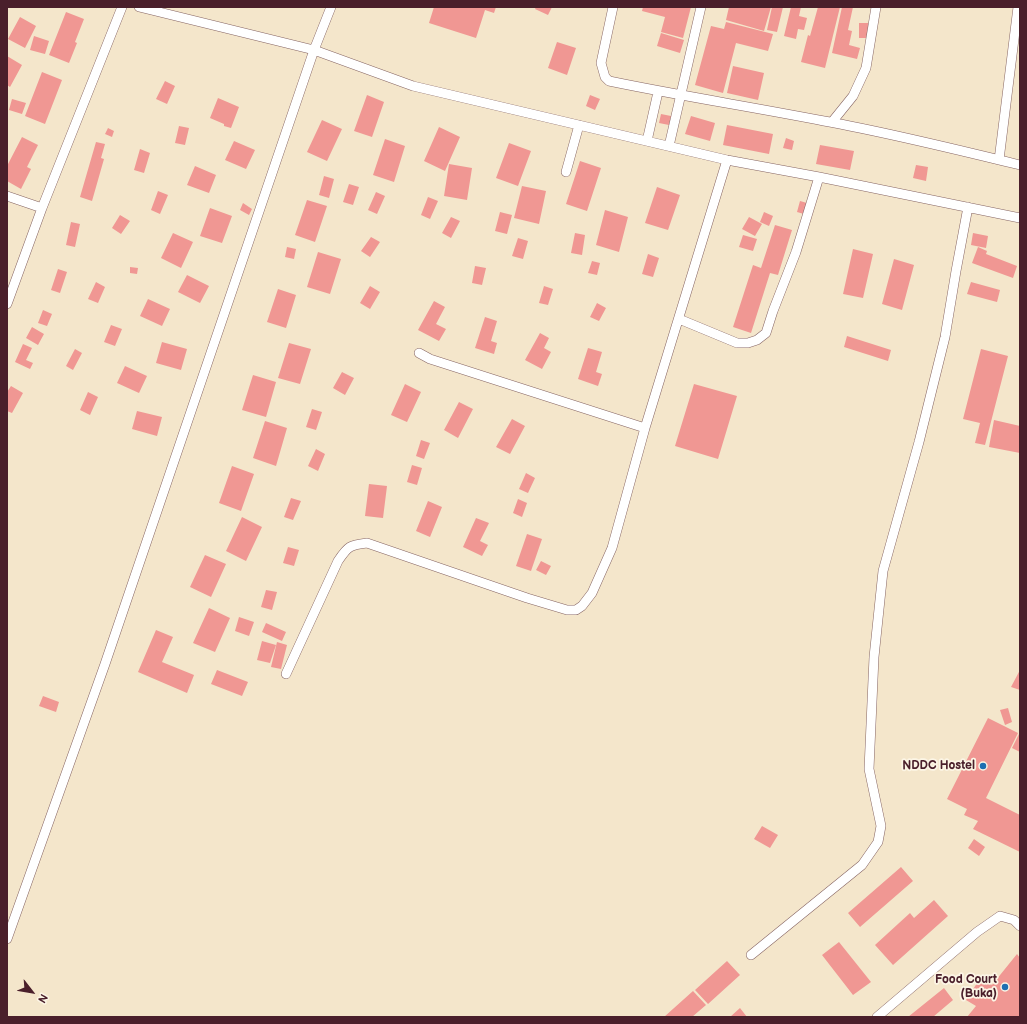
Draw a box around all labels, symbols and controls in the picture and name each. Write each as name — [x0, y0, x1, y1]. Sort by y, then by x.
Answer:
place label: NDDC Hostel — [902, 759, 975, 773]
marker: NDDC Hostel — [978, 761, 988, 771]
north arrow — [12, 972, 52, 1012]
place label: Food Court (Buka) — [935, 973, 997, 1001]
marker: Food Court (Buka) — [1000, 982, 1010, 992]
text: N — [35, 992, 50, 1005]

